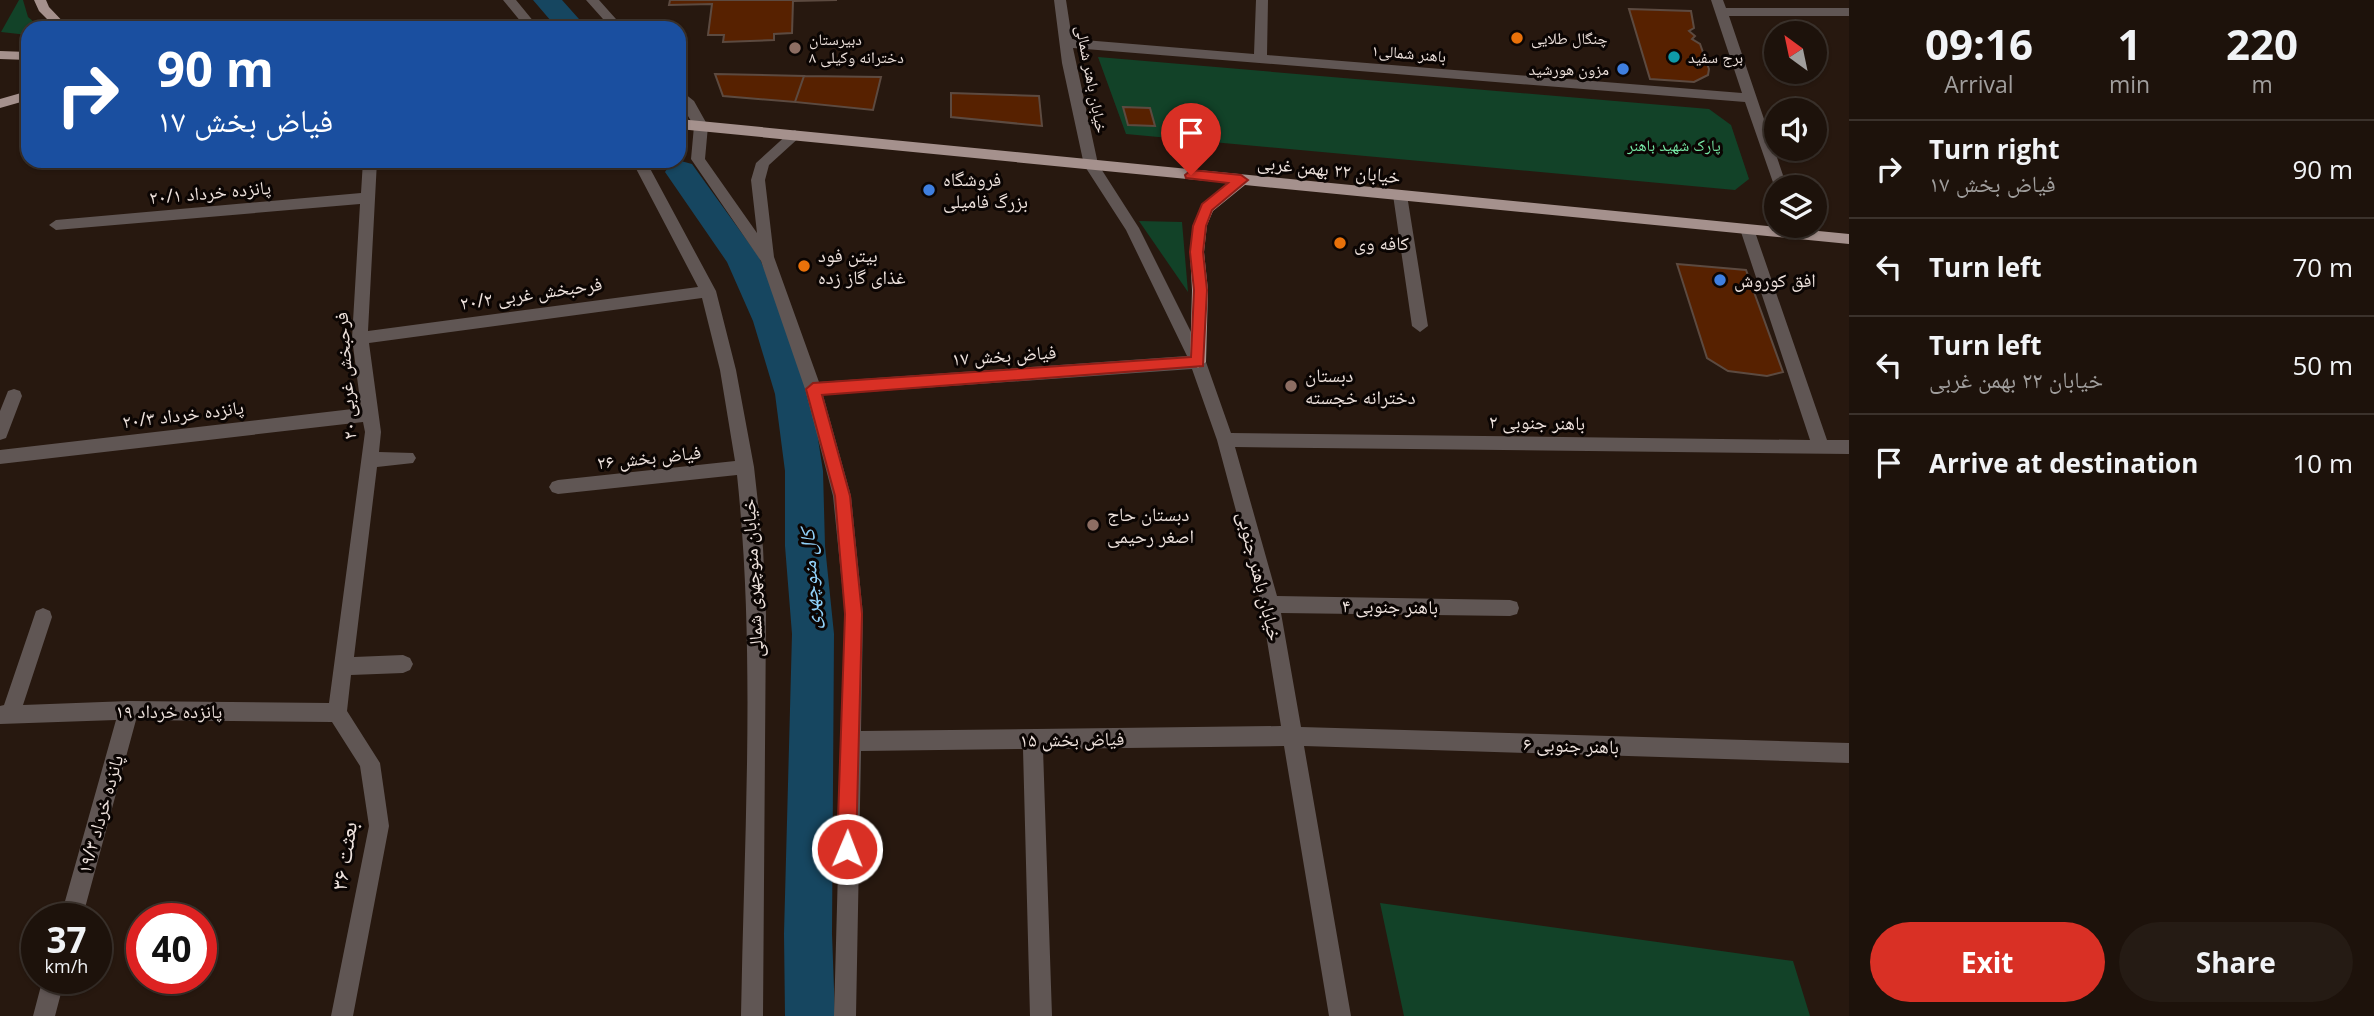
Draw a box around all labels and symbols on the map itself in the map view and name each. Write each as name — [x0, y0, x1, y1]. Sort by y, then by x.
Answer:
north arrow — [1764, 21, 1827, 84]
street label: خیابان باهنر شمالی — [1071, 23, 1113, 135]
place label: چنگال طلایی — [1531, 27, 1608, 49]
place label: دبیرستان دخترانه وکیلی ۸ — [809, 28, 904, 68]
marker: چنگال طلایی — [1509, 30, 1525, 46]
street label: باهنر شمالی۱ — [1371, 39, 1447, 67]
marker: دبیرستان دخترانه وکیلی ۸ — [787, 40, 803, 56]
place label: برج سفید — [1688, 46, 1743, 68]
marker: برج سفید — [1666, 49, 1682, 65]
place label: مزون هورشید — [1529, 58, 1609, 80]
marker: مزون هورشید — [1615, 61, 1631, 77]
pin — [1161, 103, 1221, 175]
park label: پارک شهید باهنر — [1626, 134, 1721, 156]
street label: خیابان ۲۲ بهمن غربی — [1256, 149, 1402, 189]
place label: فروشگاه بزرگ فامیلی — [943, 166, 1028, 214]
street label: پانزده خرداد ۲۰/۱ — [148, 174, 272, 210]
marker: فروشگاه بزرگ فامیلی — [921, 182, 937, 198]
place label: کافه وی — [1354, 230, 1409, 256]
marker: کافه وی — [1332, 235, 1348, 251]
place label: بیتن فود غذای گاز زده — [818, 242, 906, 290]
marker: بیتن فود غذای گاز زده — [796, 258, 812, 274]
place label: افق کوروش — [1734, 267, 1816, 293]
street label: فرحبخش غربی ۲۰/۲ — [458, 270, 604, 316]
marker: افق کوروش — [1712, 272, 1728, 288]
street label: فرحبخش غربی ۲۰ — [328, 311, 362, 441]
street label: فیاض بخش ۱۷ — [951, 338, 1057, 372]
place label: دبستان دخترانه خجسته — [1305, 362, 1416, 410]
marker: دبستان دخترانه خجسته — [1283, 378, 1299, 394]
street label: پانزده خرداد ۲۰/۳ — [121, 394, 245, 434]
street label: باهنر جنوبی ۲ — [1489, 408, 1585, 436]
street label: فیاض بخش ۲۶ — [596, 439, 702, 475]
street label: خیابان منوچهری شمالی — [735, 498, 769, 658]
place label: دبستان حاج اصغر رحیمی — [1107, 501, 1194, 549]
street label: خیابان باهنر جنوبی — [1231, 509, 1289, 643]
marker: دبستان حاج اصغر رحیمی — [1085, 517, 1101, 533]
water label: کال منوچهری — [792, 525, 826, 630]
street label: باهنر جنوبی ۴ — [1342, 592, 1438, 620]
street label: پانزده خرداد ۱۹ — [116, 698, 222, 724]
street label: فیاض بخش ۱۵ — [1019, 725, 1125, 753]
street label: باهنر جنوبی ۶ — [1523, 730, 1619, 760]
street label: پانزده خرداد ۱۹/۳ — [71, 752, 129, 876]
position arrow — [810, 812, 884, 886]
street label: بعثت ۳۶ — [322, 819, 364, 893]
speed limit sign: 40 — [126, 903, 217, 994]

